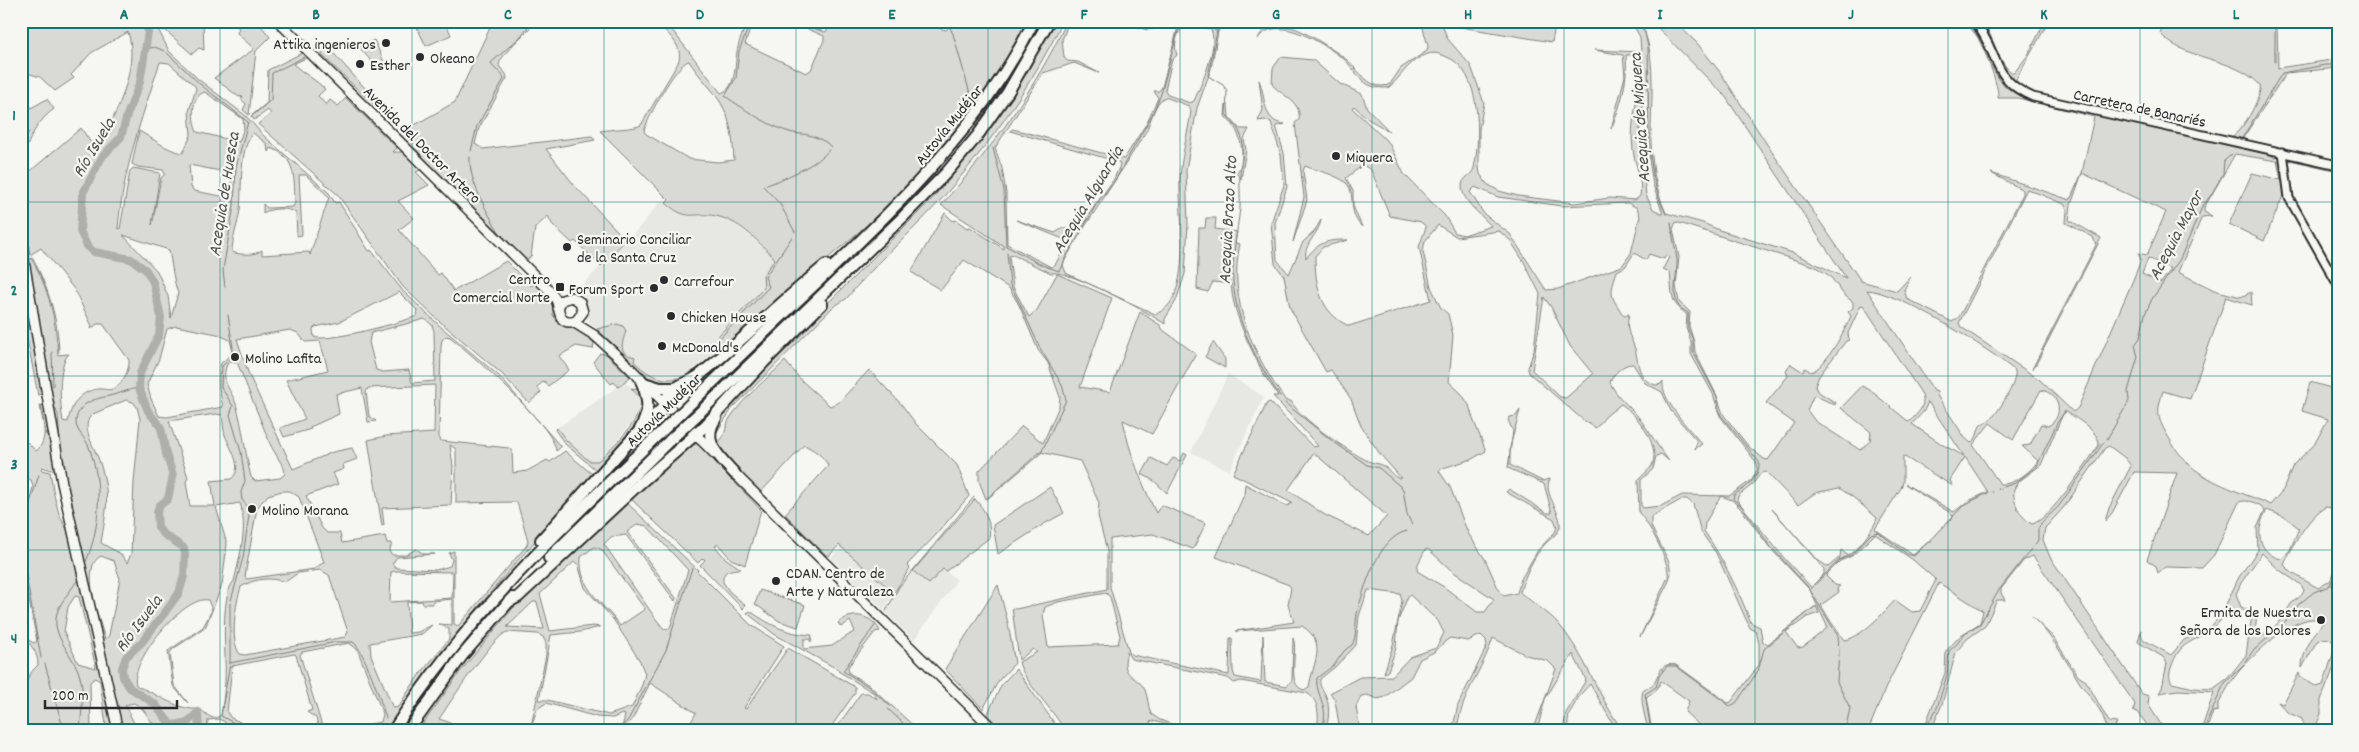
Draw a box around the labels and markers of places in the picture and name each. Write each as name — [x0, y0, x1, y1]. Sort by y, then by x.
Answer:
place label: Attika ingenieros — [273, 34, 376, 57]
marker: Attika ingenieros — [380, 37, 392, 49]
place label: Okeano — [430, 48, 475, 71]
marker: Okeano — [414, 51, 426, 63]
place label: Esther — [370, 55, 410, 78]
marker: Esther — [354, 58, 366, 70]
place label: Miquera — [1346, 147, 1393, 170]
marker: Miquera — [1330, 150, 1342, 162]
place label: Seminario Conciliar de la Santa Cruz — [577, 229, 692, 270]
marker: Seminario Conciliar de la Santa Cruz — [561, 241, 573, 253]
place label: Centro Comercial Norte — [453, 269, 550, 310]
place label: Carrefour — [674, 271, 734, 294]
marker: Carrefour — [658, 274, 670, 286]
place label: Forum Sport — [569, 279, 644, 302]
marker: Centro Comercial Norte — [554, 281, 566, 293]
marker: Forum Sport — [648, 282, 660, 294]
place label: Chicken House — [681, 307, 766, 330]
marker: Chicken House — [665, 310, 677, 322]
place label: McDonald's — [672, 337, 740, 360]
marker: McDonald's — [656, 340, 668, 352]
place label: Molino Lafita — [245, 348, 322, 371]
marker: Molino Lafita — [229, 351, 241, 363]
place label: Molino Morana — [262, 500, 349, 523]
marker: Molino Morana — [246, 503, 258, 515]
place label: CDAN. Centro de Arte y Naturaleza — [786, 563, 894, 604]
marker: CDAN. Centro de Arte y Naturaleza — [770, 575, 782, 587]
place label: Ermita de Nuestra Señora de los Dolores — [2180, 602, 2311, 643]
marker: Ermita de Nuestra Señora de los Dolores — [2315, 614, 2327, 626]

